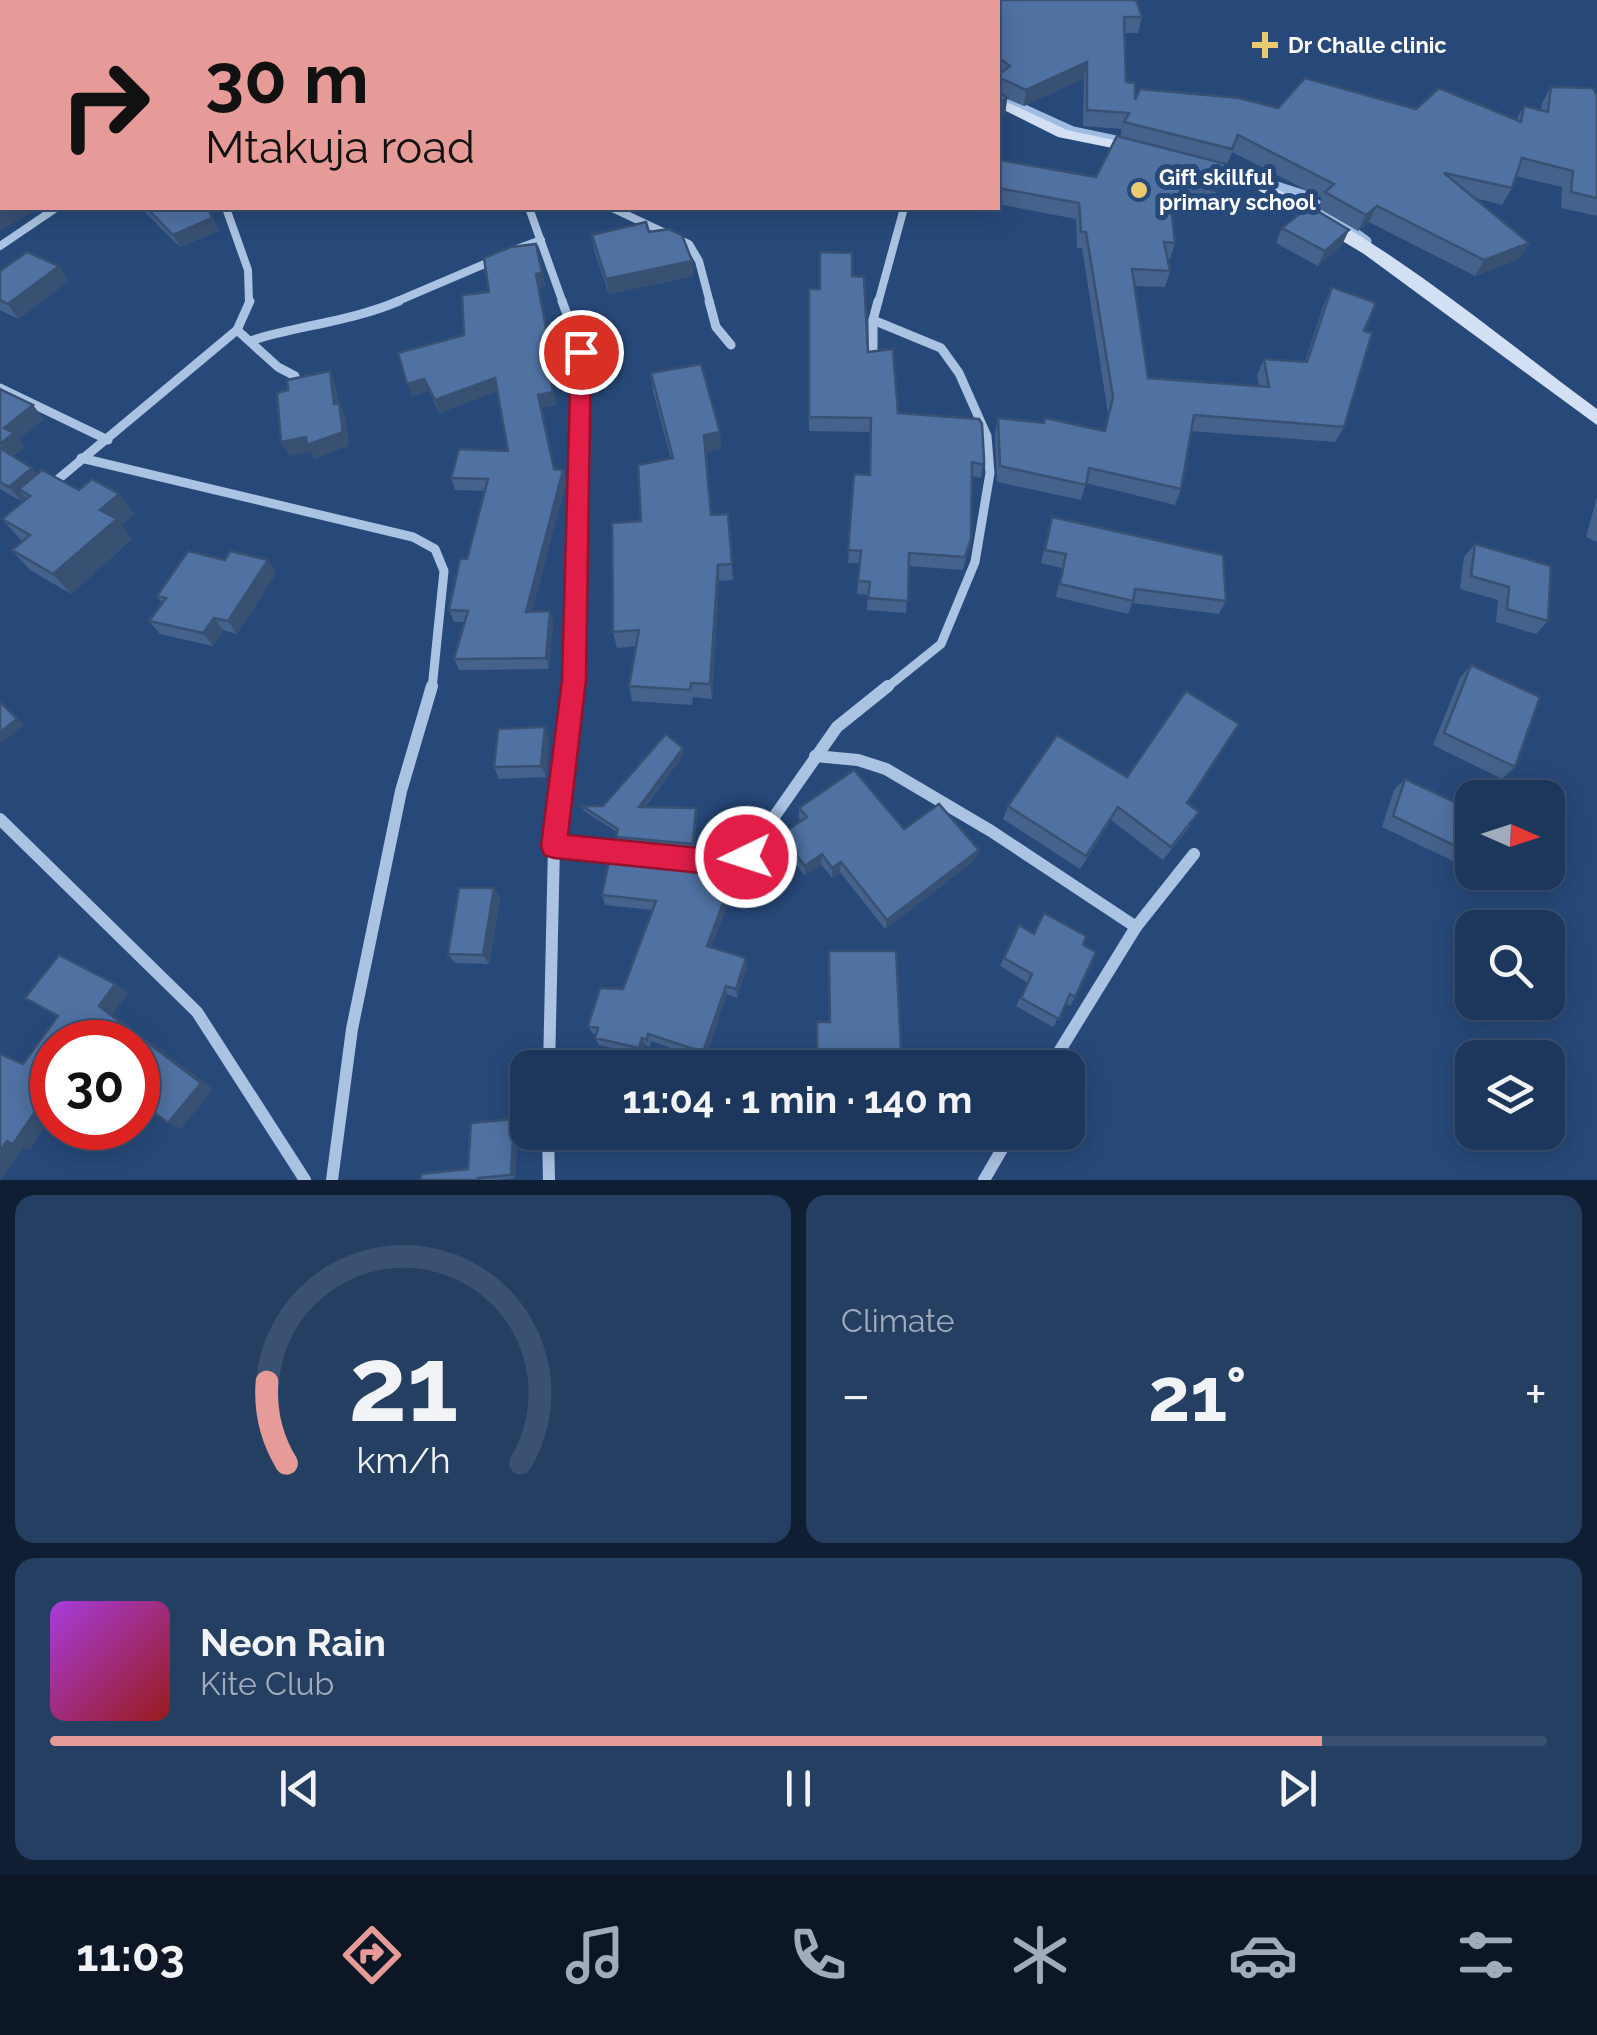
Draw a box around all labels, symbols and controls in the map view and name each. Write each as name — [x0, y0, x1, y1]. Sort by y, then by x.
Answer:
marker: Dr Challe clinic — [1252, 32, 1278, 58]
place label: Dr Challe clinic — [1288, 32, 1447, 58]
text: 30 m — [205, 37, 369, 119]
icon: right — [40, 40, 170, 170]
text: Mtakuja road — [205, 121, 475, 174]
place label: Gift skillful primary school — [1159, 164, 1317, 215]
marker: Gift skillful primary school — [1128, 179, 1150, 201]
pin — [539, 310, 624, 395]
icon: arrive — [554, 325, 609, 380]
north arrow — [1455, 780, 1565, 890]
map controls — [1455, 780, 1565, 1150]
position arrow — [694, 805, 798, 909]
button: search — [1455, 910, 1565, 1020]
speed limit sign: 30 — [30, 1020, 160, 1150]
button: layers — [1455, 1040, 1565, 1150]
text: 11:04 · 1 min · 140 m — [623, 1077, 972, 1122]
text: Climate — [841, 1302, 955, 1339]
text: 21 — [348, 1323, 458, 1445]
text: 21° — [1148, 1350, 1247, 1439]
text: − — [841, 1362, 871, 1427]
text: + — [1524, 1362, 1547, 1427]
text: km/h — [356, 1439, 450, 1481]
text: Neon Rain — [200, 1620, 386, 1665]
text: Kite Club — [200, 1665, 334, 1702]
icon: previous — [272, 1761, 327, 1816]
icon: pause — [771, 1761, 826, 1816]
icon: next — [1270, 1761, 1325, 1816]
icon: directions — [337, 1920, 407, 1990]
icon: music — [560, 1920, 630, 1990]
icon: phone — [783, 1920, 853, 1990]
icon: climate — [1005, 1920, 1075, 1990]
icon: car — [1228, 1920, 1298, 1990]
icon: filters — [1451, 1920, 1521, 1990]
text: 11:03 — [76, 1929, 185, 1982]

